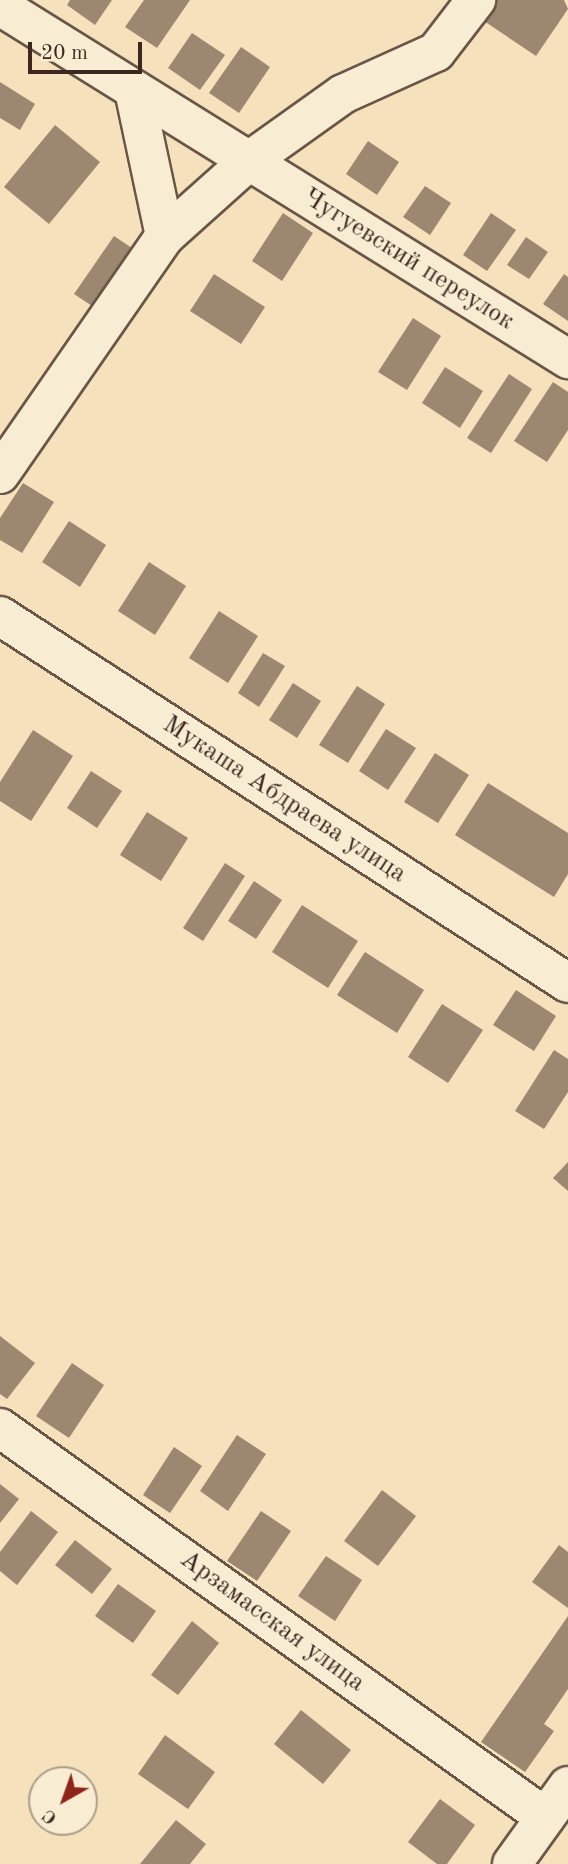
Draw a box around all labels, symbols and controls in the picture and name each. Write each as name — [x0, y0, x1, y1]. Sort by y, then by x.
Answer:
scale bar — [32, 28, 145, 72]
text: 20 m — [41, 43, 88, 64]
street label: Чугуевский переулок — [296, 182, 520, 338]
street label: Мукаша Абдраева улица — [156, 710, 412, 890]
street label: Арзамасская улица — [173, 1544, 371, 1700]
north arrow — [28, 1766, 98, 1836]
text: С — [40, 1805, 61, 1827]

